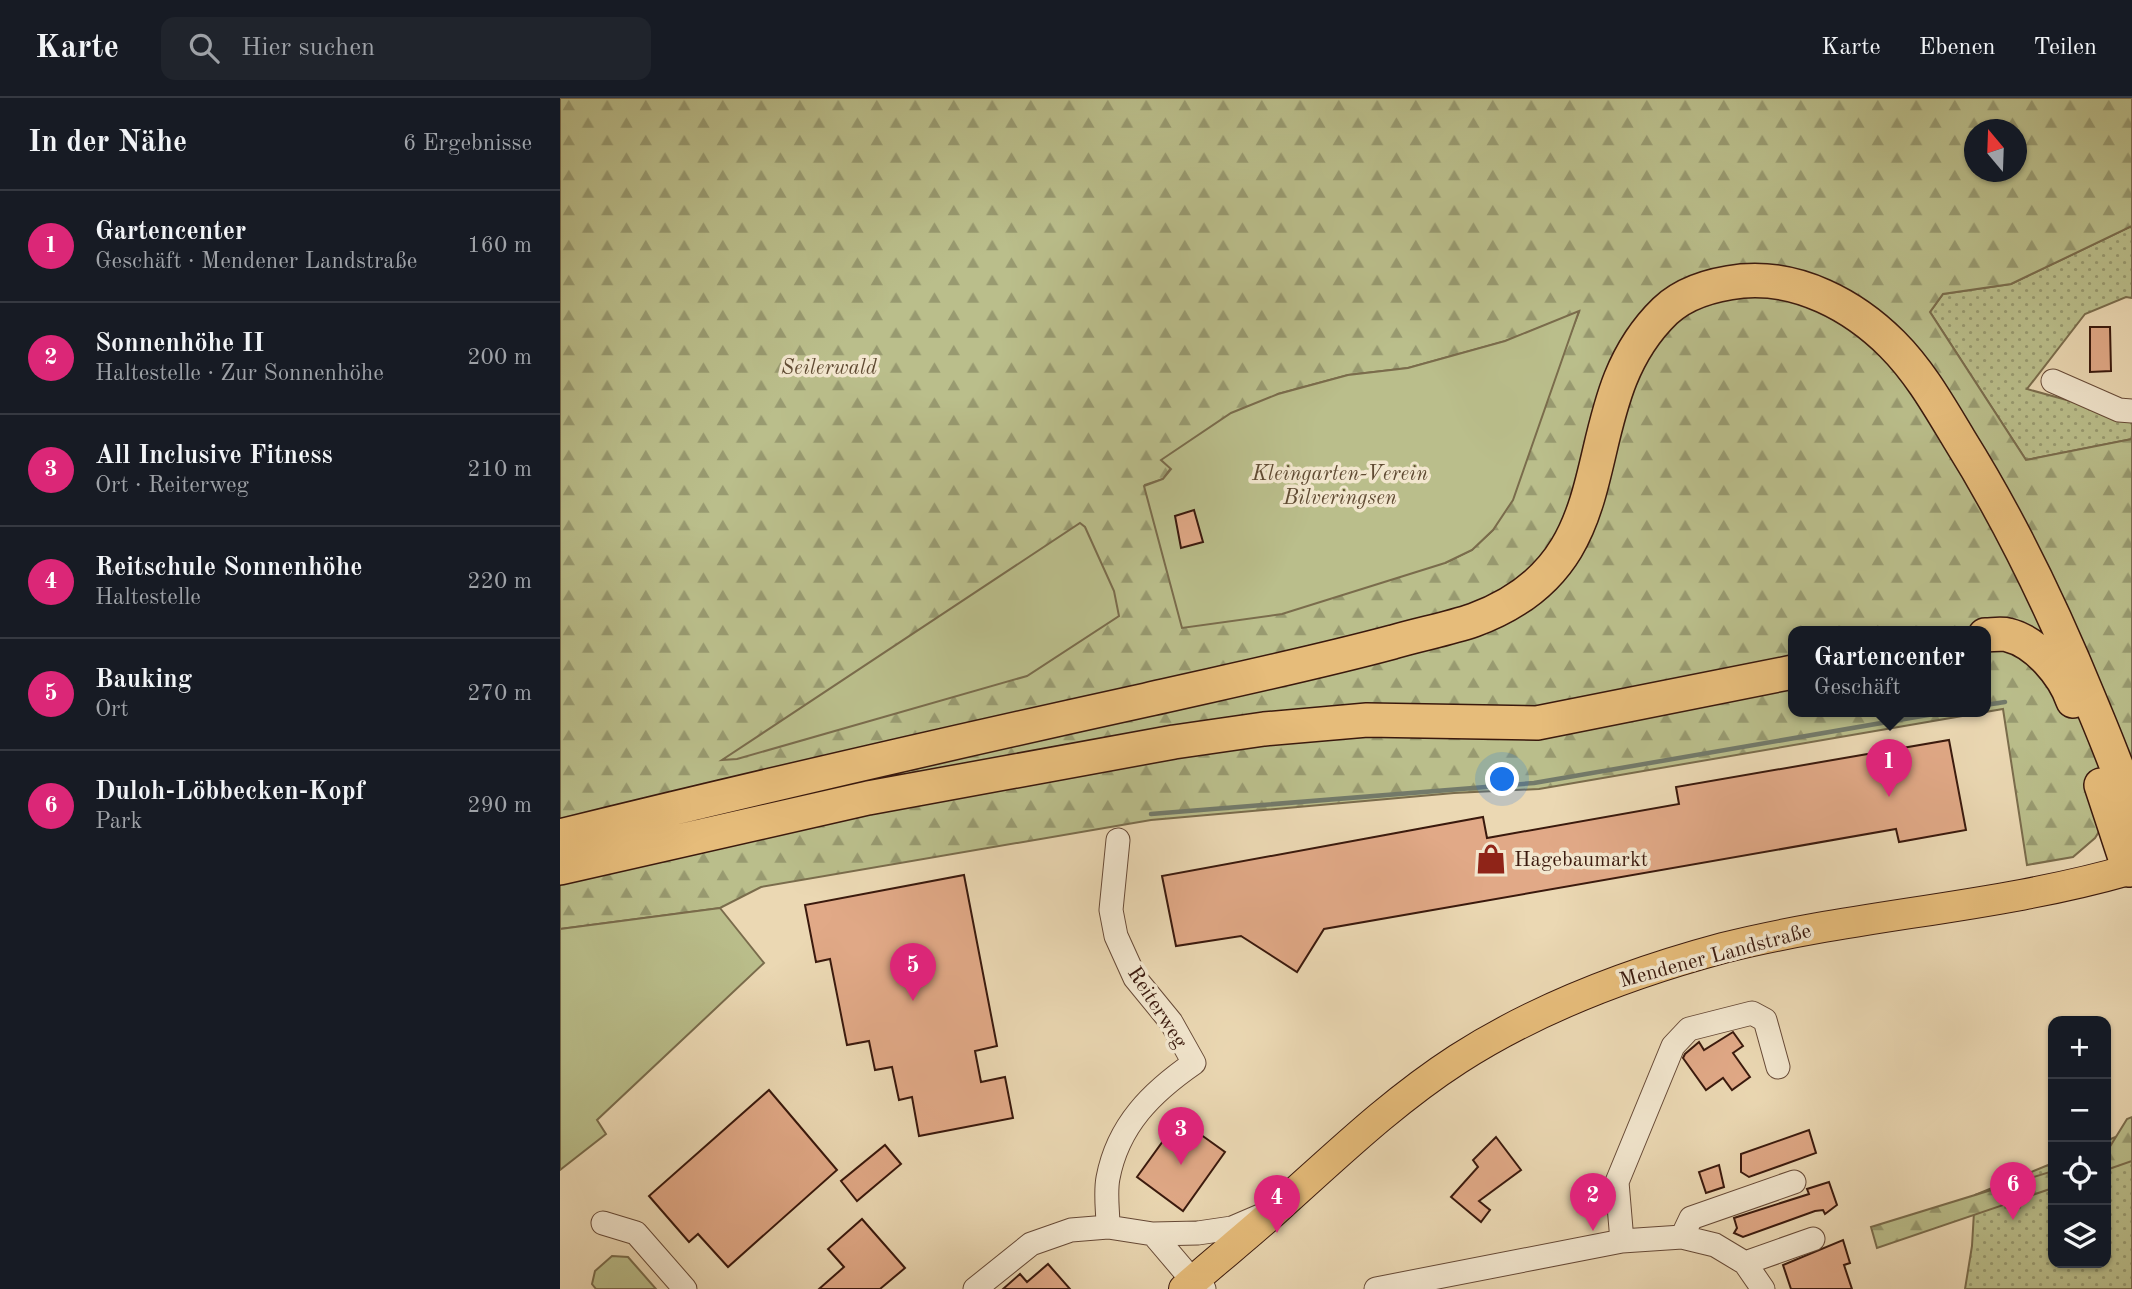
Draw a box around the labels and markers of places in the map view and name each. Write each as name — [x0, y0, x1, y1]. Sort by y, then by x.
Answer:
pin: 1 — [1866, 739, 1912, 797]
shop icon: Hagebaumarkt — [1474, 842, 1508, 876]
place label: Hagebaumarkt — [1514, 850, 1648, 871]
pin: 5 — [890, 943, 936, 1001]
pin: 3 — [1158, 1107, 1204, 1165]
pin: 6 — [1990, 1162, 2036, 1220]
pin: 2 — [1570, 1173, 1616, 1231]
pin: 4 — [1254, 1175, 1300, 1233]

